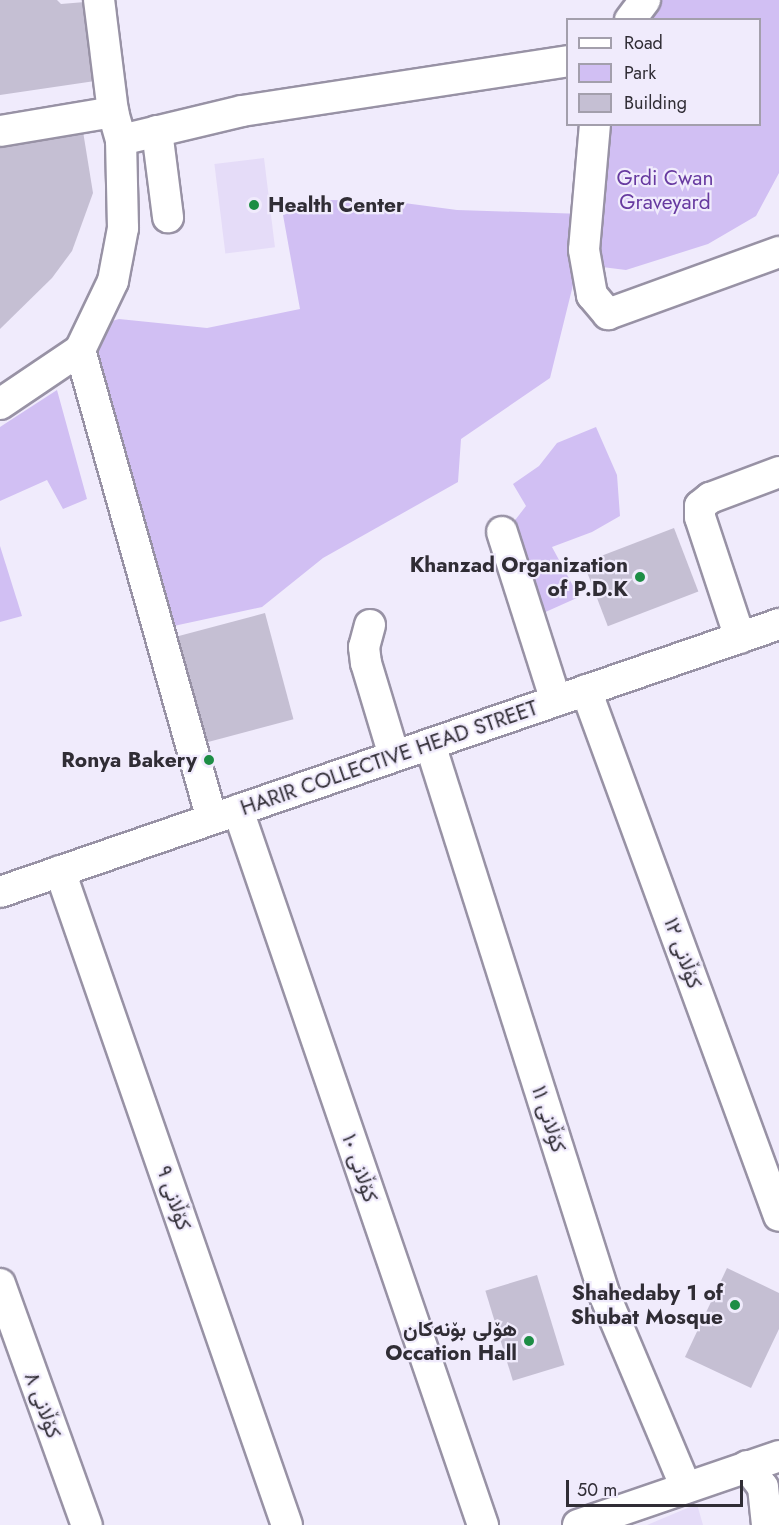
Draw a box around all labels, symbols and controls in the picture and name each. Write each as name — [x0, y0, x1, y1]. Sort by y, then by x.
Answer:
legend — [566, 18, 761, 126]
text: Road — [624, 30, 663, 56]
text: Park — [624, 60, 656, 86]
text: Building — [624, 90, 687, 116]
park label: Grdi Cwan Graveyard — [617, 165, 713, 215]
place label: Health Center — [268, 192, 405, 218]
marker: Health Center — [245, 196, 263, 214]
place label: Khanzad Organization of P.D.K — [410, 552, 628, 602]
marker: Khanzad Organization of P.D.K — [633, 570, 647, 584]
street label: HARIR COLLECTIVE HEAD STREET — [237, 695, 541, 821]
place label: Ronya Bakery — [61, 747, 197, 773]
marker: Ronya Bakery — [202, 753, 216, 767]
street label: کۆڵانی ١٢ — [659, 914, 707, 992]
street label: کۆڵانی ١١ — [526, 1082, 572, 1156]
street label: کۆڵانی ١٠ — [337, 1131, 383, 1205]
street label: کۆڵانی ٩ — [151, 1162, 197, 1234]
place label: Shahedaby 1 of Shubat Mosque — [571, 1280, 723, 1330]
marker: Shahedaby 1 of Shubat Mosque — [728, 1298, 742, 1312]
place label: هۆلی بۆنەکان Occation Hall — [385, 1316, 517, 1366]
marker: هۆلی بۆنەکان Occation Hall — [522, 1334, 536, 1348]
street label: کۆڵانی ٨ — [19, 1368, 67, 1442]
scale bar — [569, 1468, 746, 1506]
text: 50 m — [577, 1477, 617, 1503]

